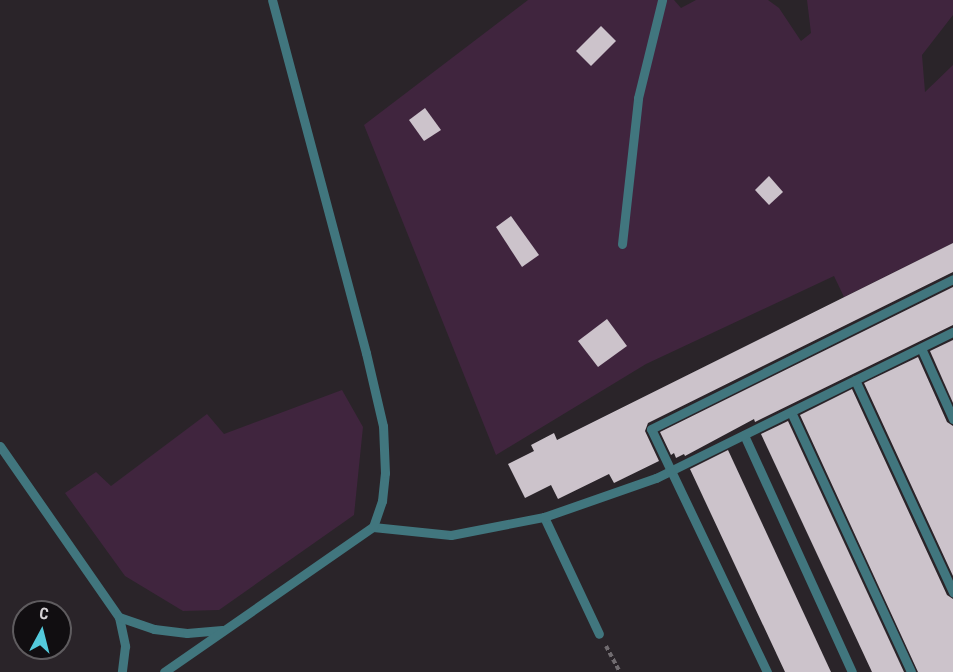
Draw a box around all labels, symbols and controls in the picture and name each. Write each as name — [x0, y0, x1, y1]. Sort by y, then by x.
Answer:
north arrow — [12, 600, 72, 660]
text: С — [38, 604, 50, 624]

